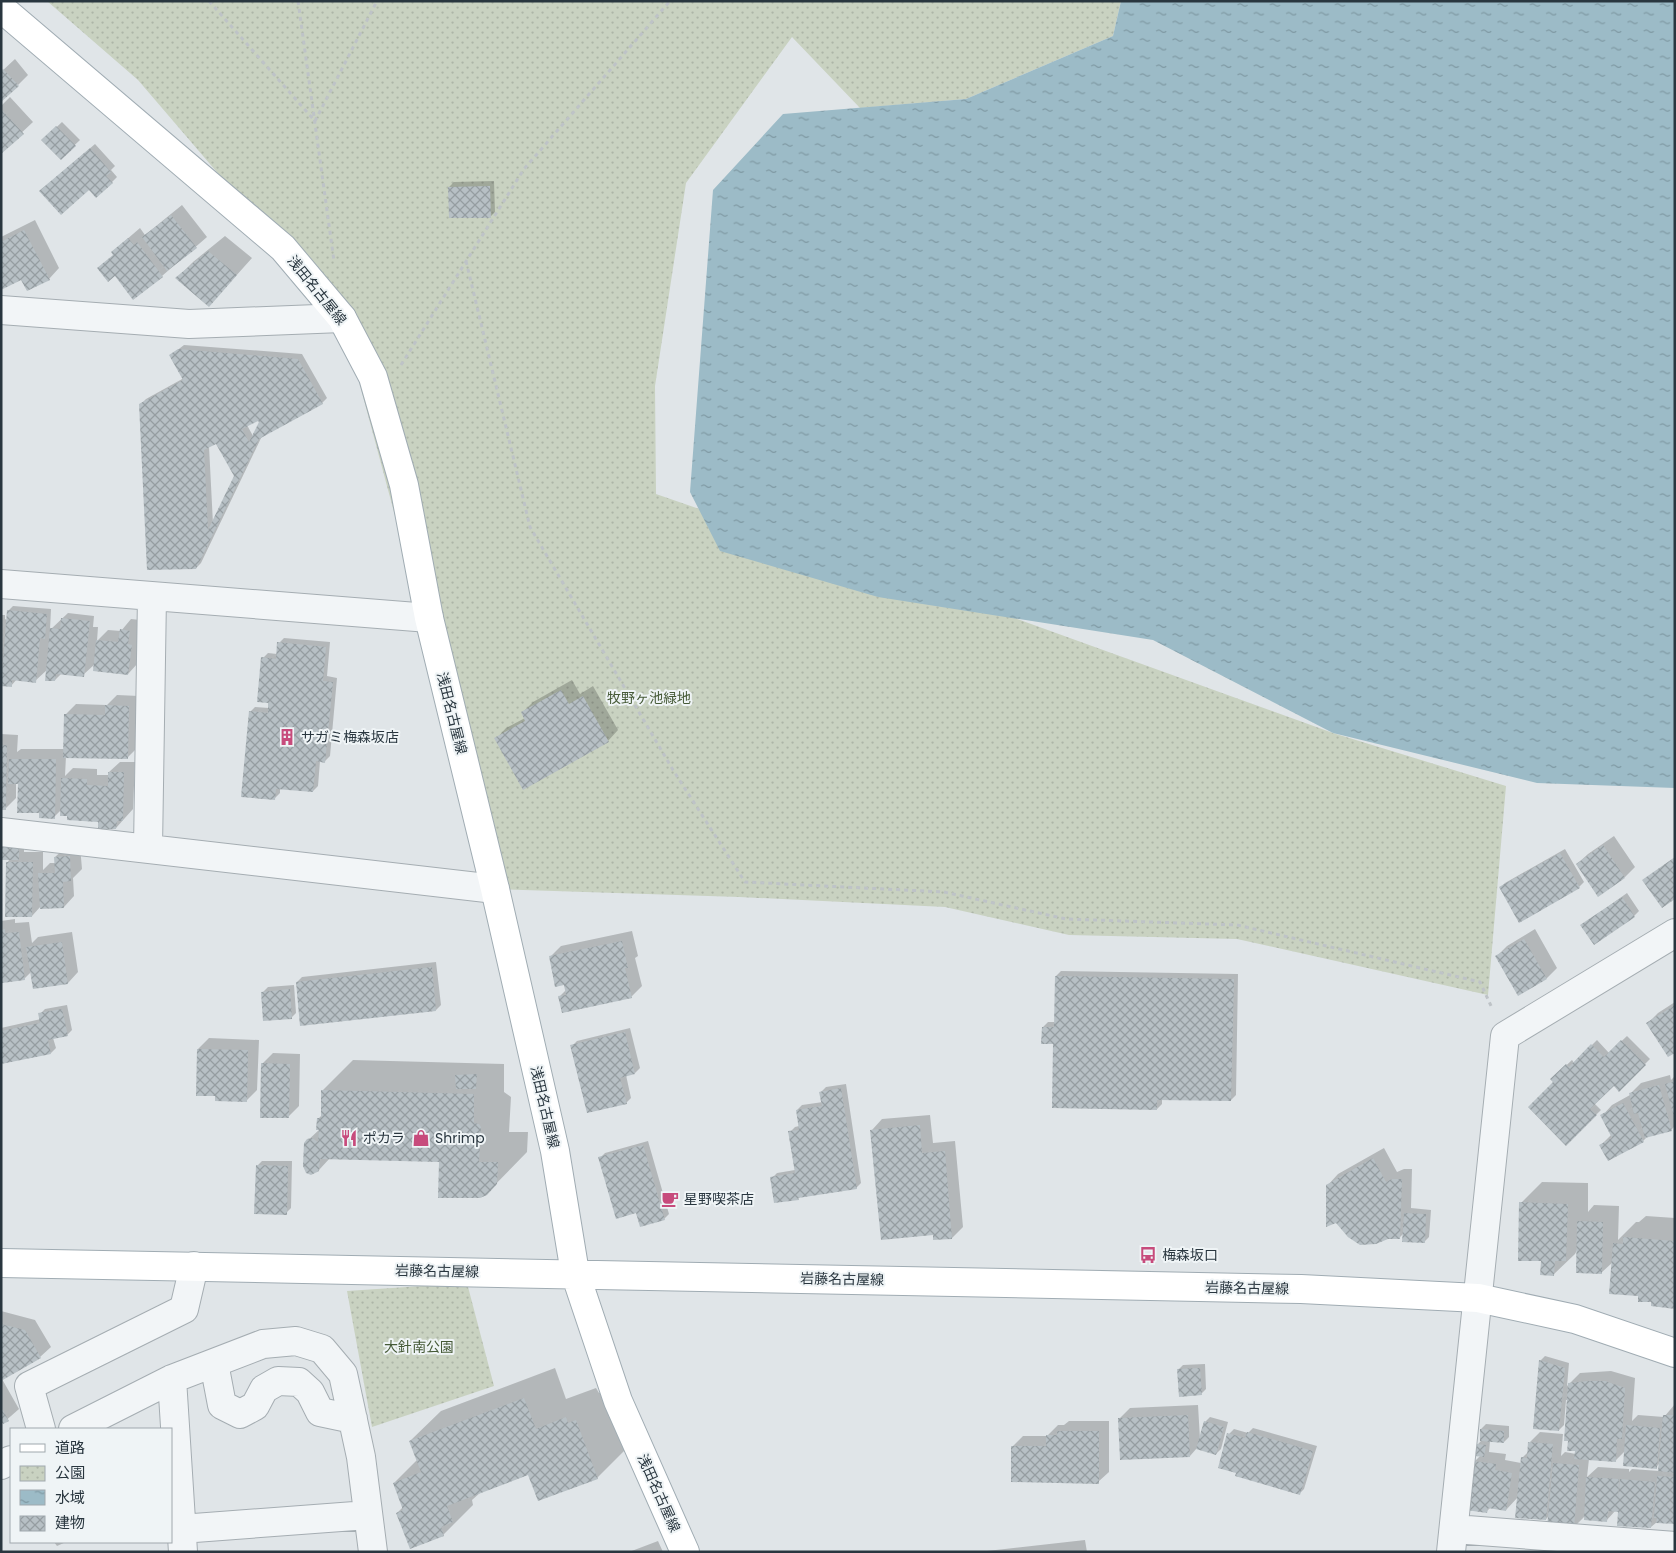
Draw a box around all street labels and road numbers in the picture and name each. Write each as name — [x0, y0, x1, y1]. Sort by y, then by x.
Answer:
street label: 浅田名古屋線 — [283, 251, 351, 329]
street label: 浅田名古屋線 — [432, 670, 472, 756]
street label: 浅田名古屋線 — [526, 1064, 564, 1150]
street label: 岩藤名古屋線 — [395, 1260, 479, 1282]
street label: 岩藤名古屋線 — [800, 1268, 884, 1290]
street label: 岩藤名古屋線 — [1205, 1277, 1289, 1299]
street label: 浅田名古屋線 — [633, 1451, 685, 1535]

